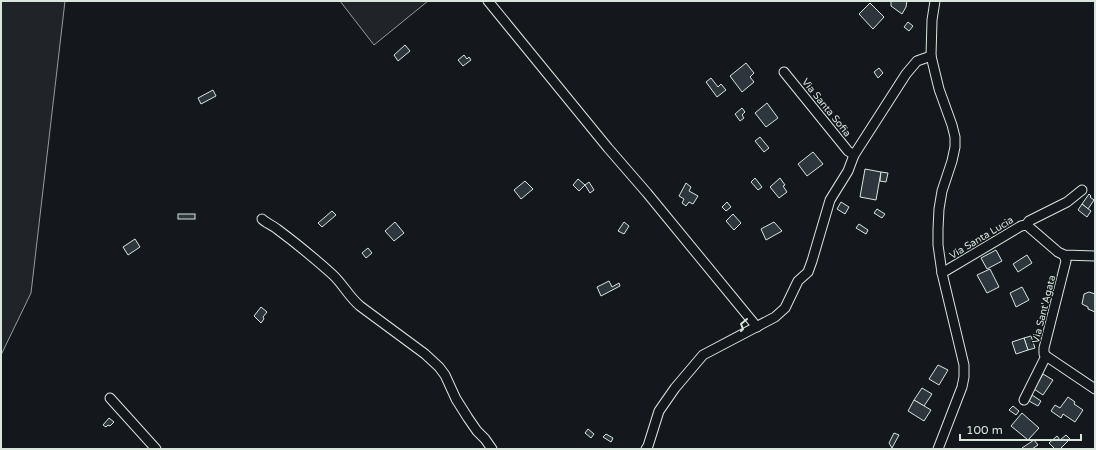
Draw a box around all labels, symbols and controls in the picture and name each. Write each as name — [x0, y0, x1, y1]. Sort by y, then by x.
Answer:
street label: Via Santa Sofia — [799, 76, 853, 139]
street label: Via Santa Lucia — [947, 214, 1016, 262]
street label: Via Sant'Agata — [1030, 274, 1058, 345]
scale bar — [960, 416, 1081, 442]
text: 100 m — [966, 423, 1003, 437]

